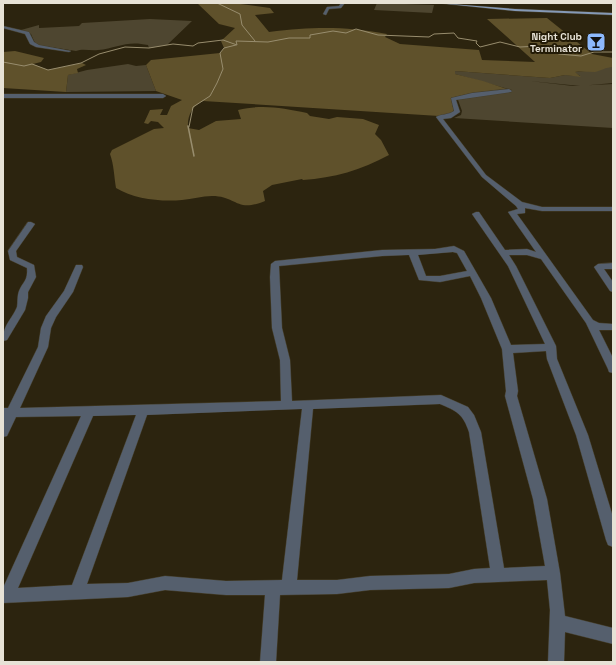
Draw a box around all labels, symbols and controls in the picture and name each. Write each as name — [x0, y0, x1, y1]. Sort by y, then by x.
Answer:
place label: Night Club Terminator — [530, 30, 582, 55]
bar icon: Night Club Terminator — [585, 31, 607, 53]

